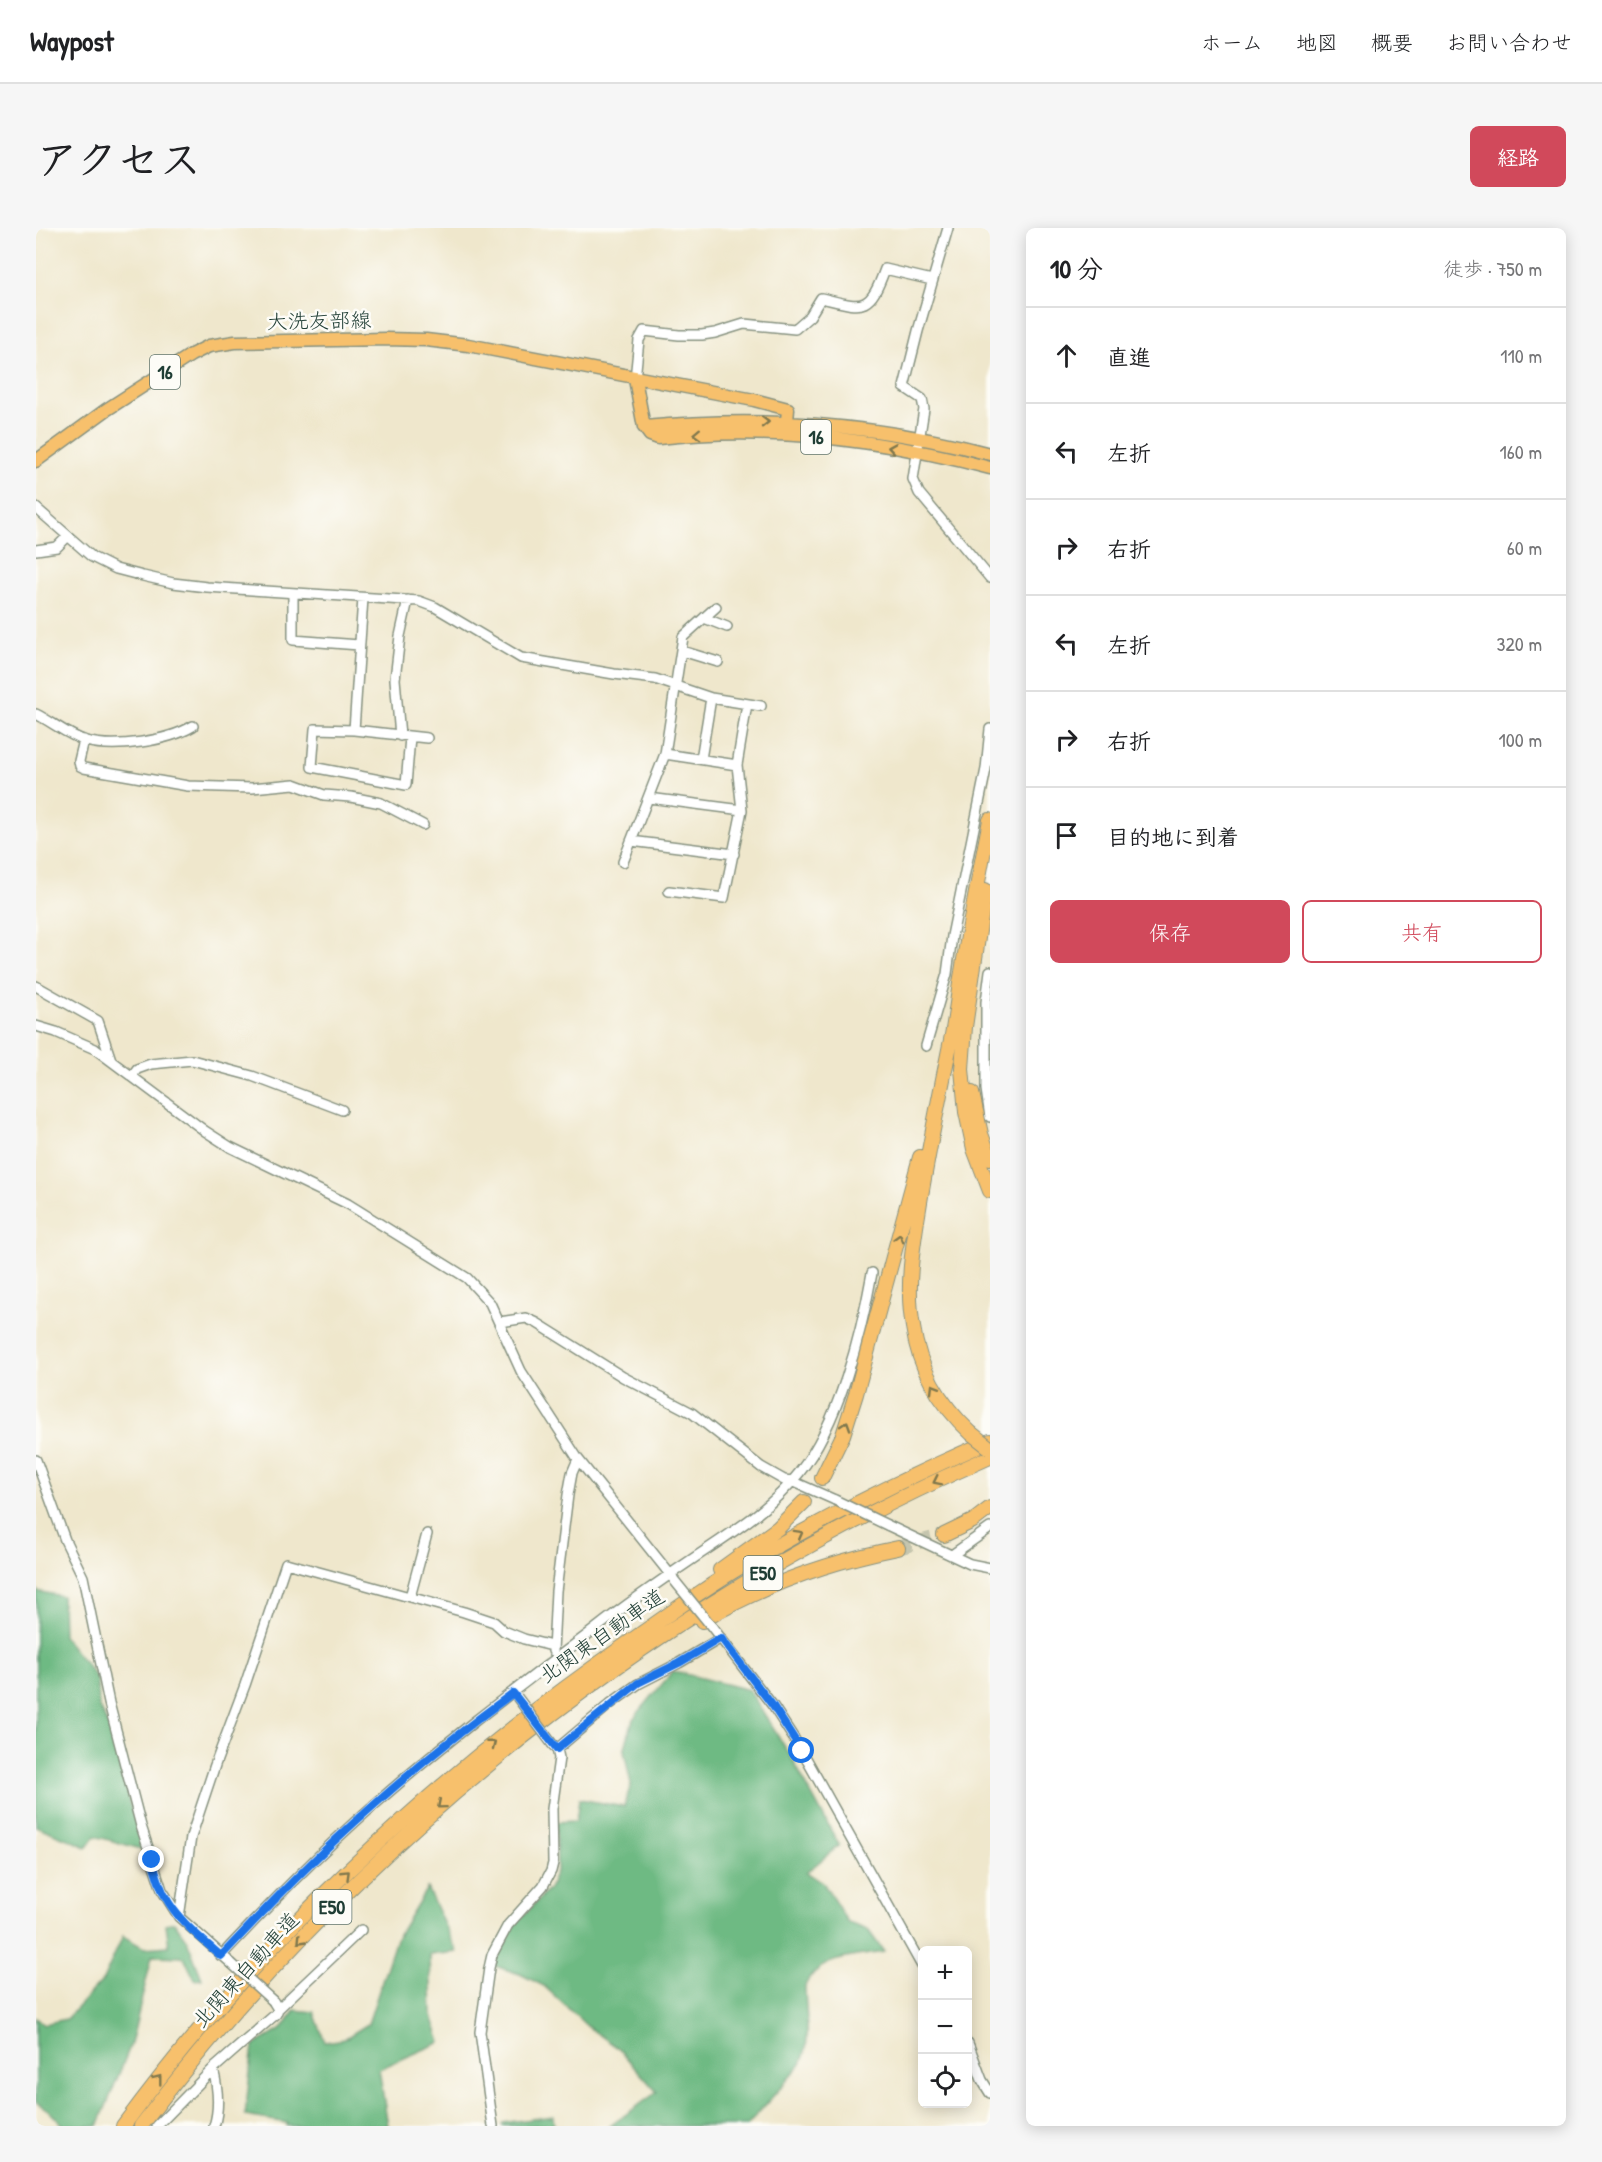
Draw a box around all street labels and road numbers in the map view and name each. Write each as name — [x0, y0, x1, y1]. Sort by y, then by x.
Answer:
street label: 大洗友部線 — [266, 305, 372, 336]
road number: 16 — [150, 355, 180, 389]
road number: 16 — [801, 420, 831, 454]
road number: E50 — [744, 1556, 782, 1590]
street label: 北関東自動車道 — [533, 1582, 670, 1690]
road number: E50 — [312, 1890, 352, 1924]
street label: 北関東自動車道 — [186, 1905, 306, 2034]

